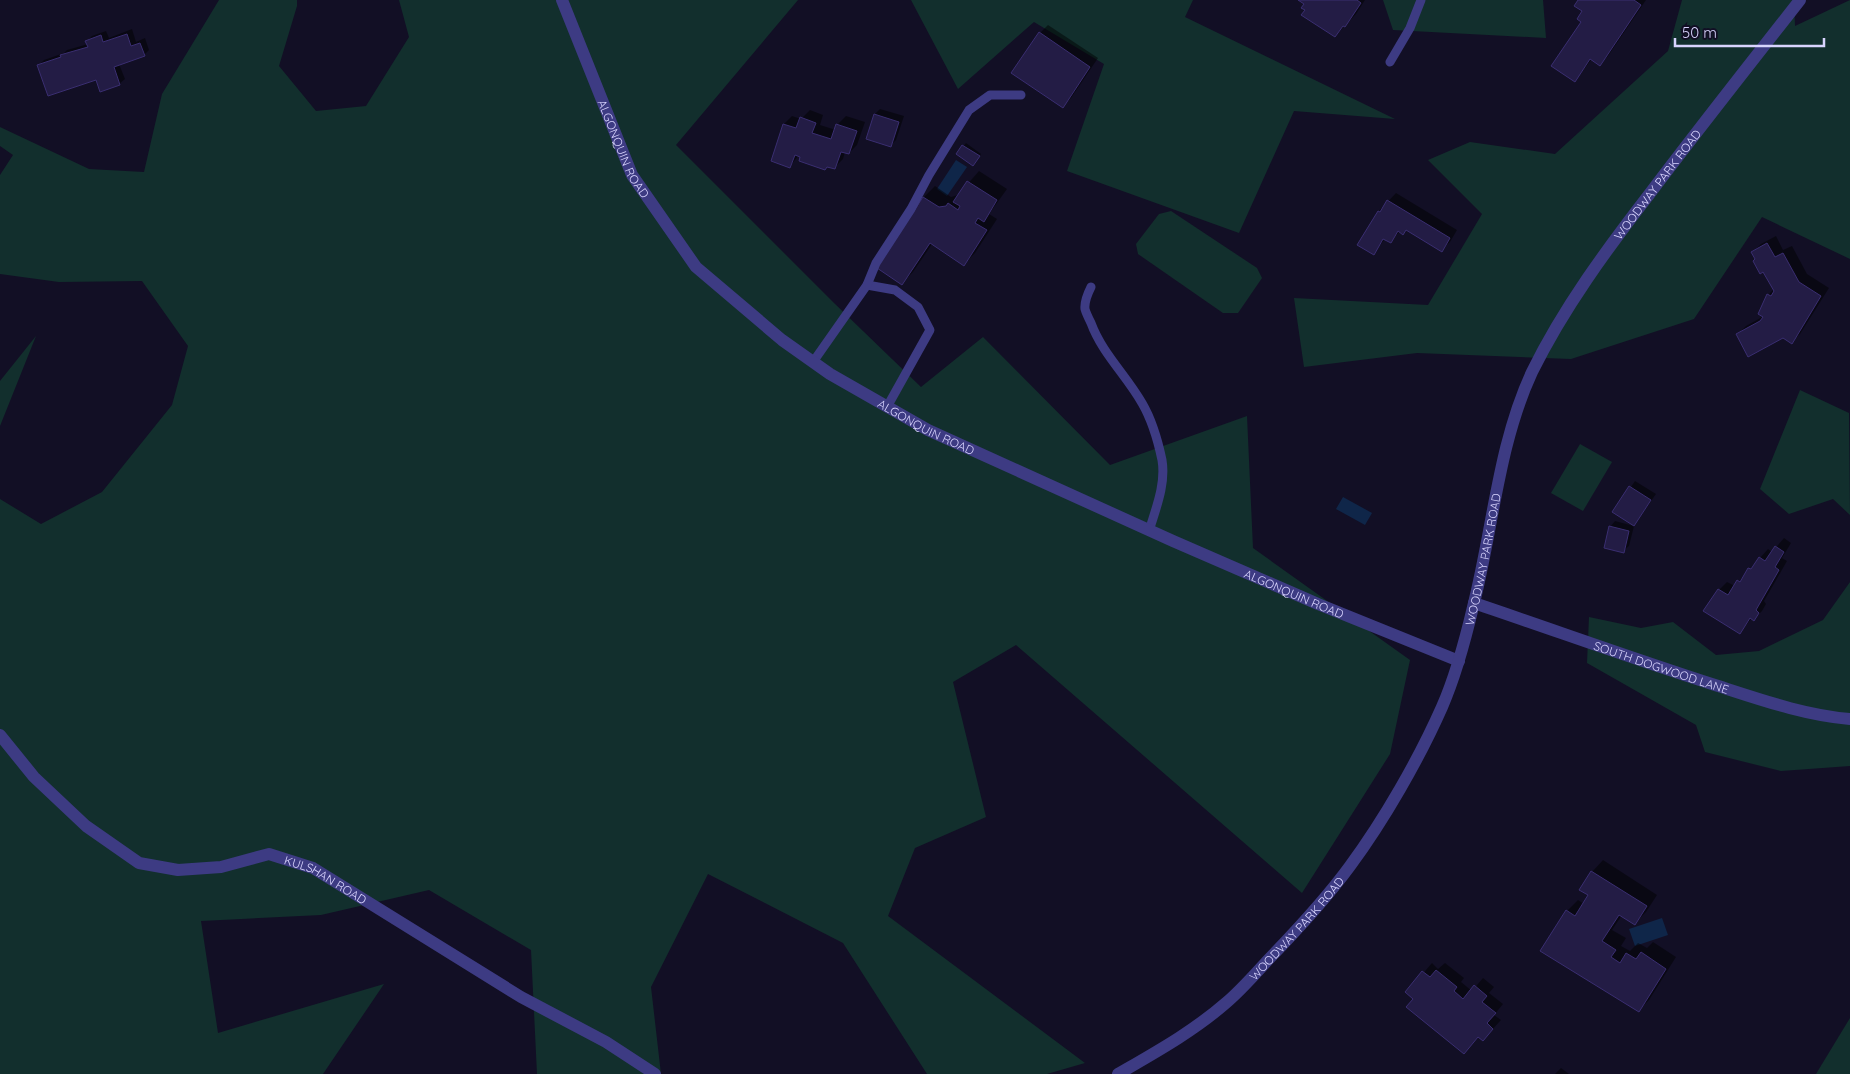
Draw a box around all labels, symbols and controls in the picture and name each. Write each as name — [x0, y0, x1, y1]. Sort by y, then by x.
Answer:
scale bar — [1675, 15, 1824, 47]
text: 50 m — [1682, 23, 1717, 42]
street label: ALGONQUIN ROAD — [595, 97, 653, 201]
street label: WOODWAY PARK ROAD — [1610, 126, 1704, 242]
street label: ALGONQUIN ROAD — [875, 396, 977, 458]
street label: WOODWAY PARK ROAD — [1461, 492, 1504, 627]
street label: ALGONQUIN ROAD — [1242, 565, 1346, 621]
street label: SOUTH DOGWOOD LANE — [1592, 637, 1731, 697]
street label: KULSHAN ROAD — [283, 852, 370, 907]
street label: WOODWAY PARK ROAD — [1246, 873, 1347, 983]

